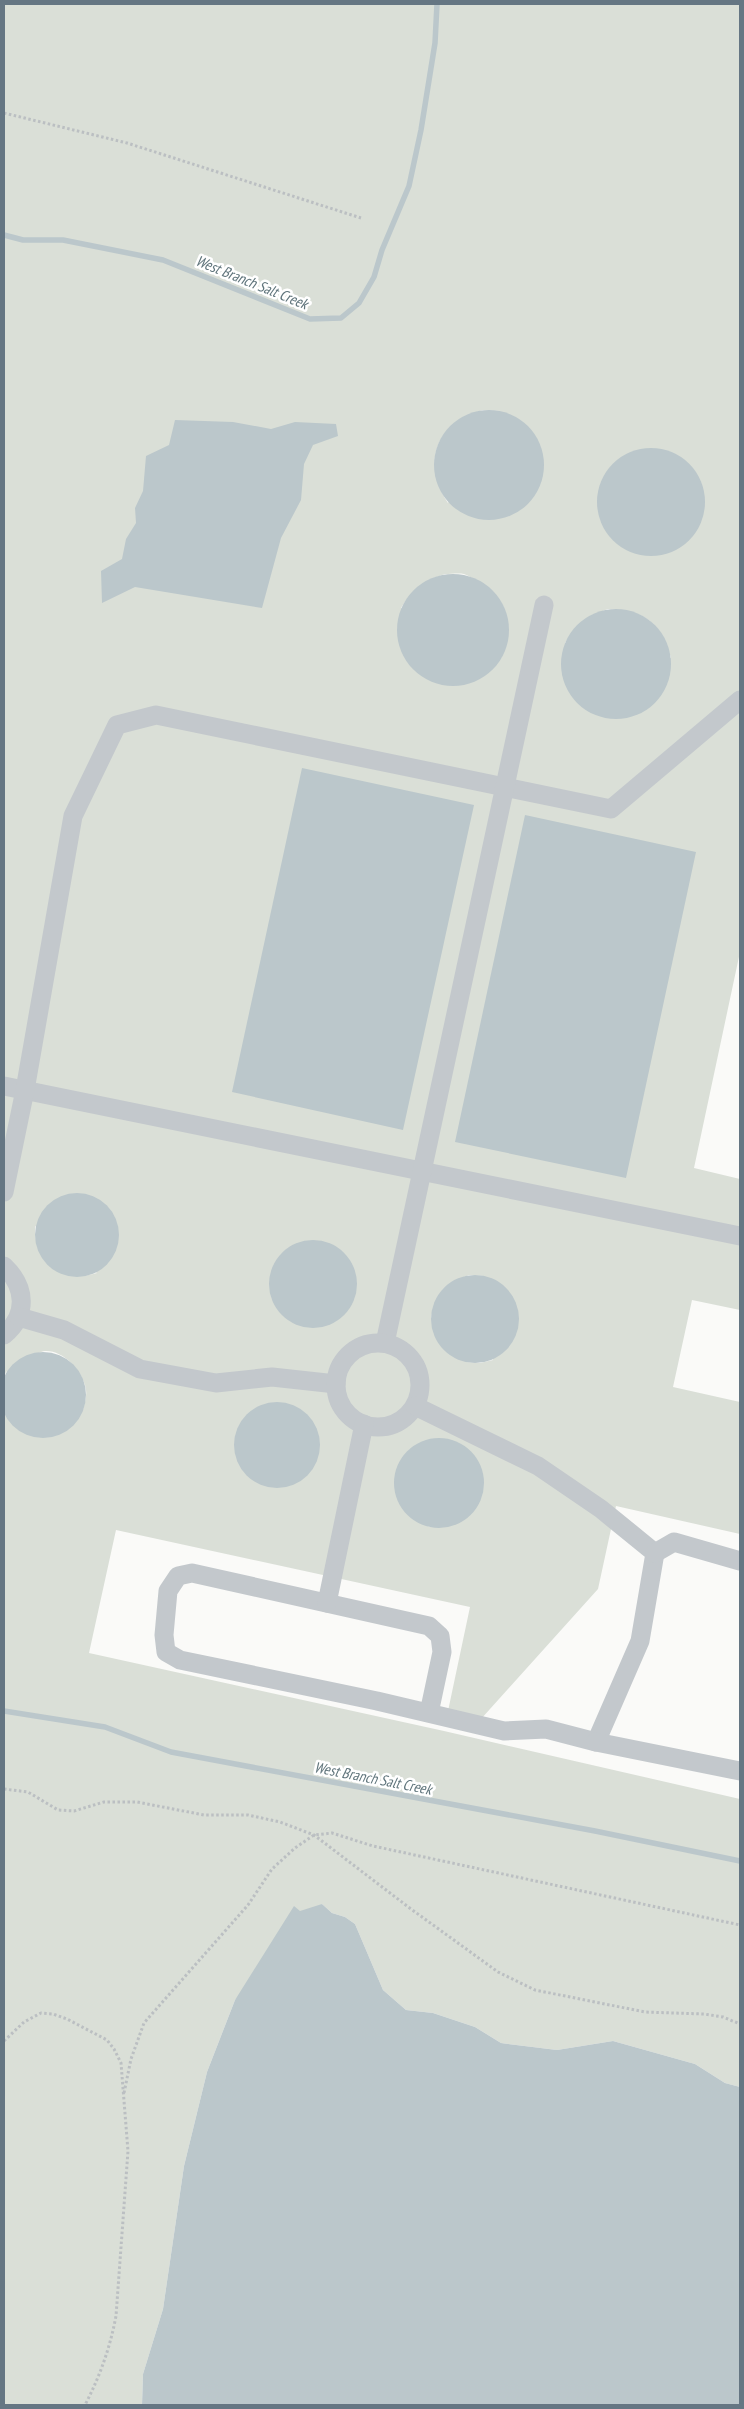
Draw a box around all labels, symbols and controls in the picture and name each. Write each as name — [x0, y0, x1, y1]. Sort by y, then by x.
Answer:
water label: West Branch Salt Creek — [193, 251, 313, 314]
water label: West Branch Salt Creek — [313, 1757, 435, 1799]

